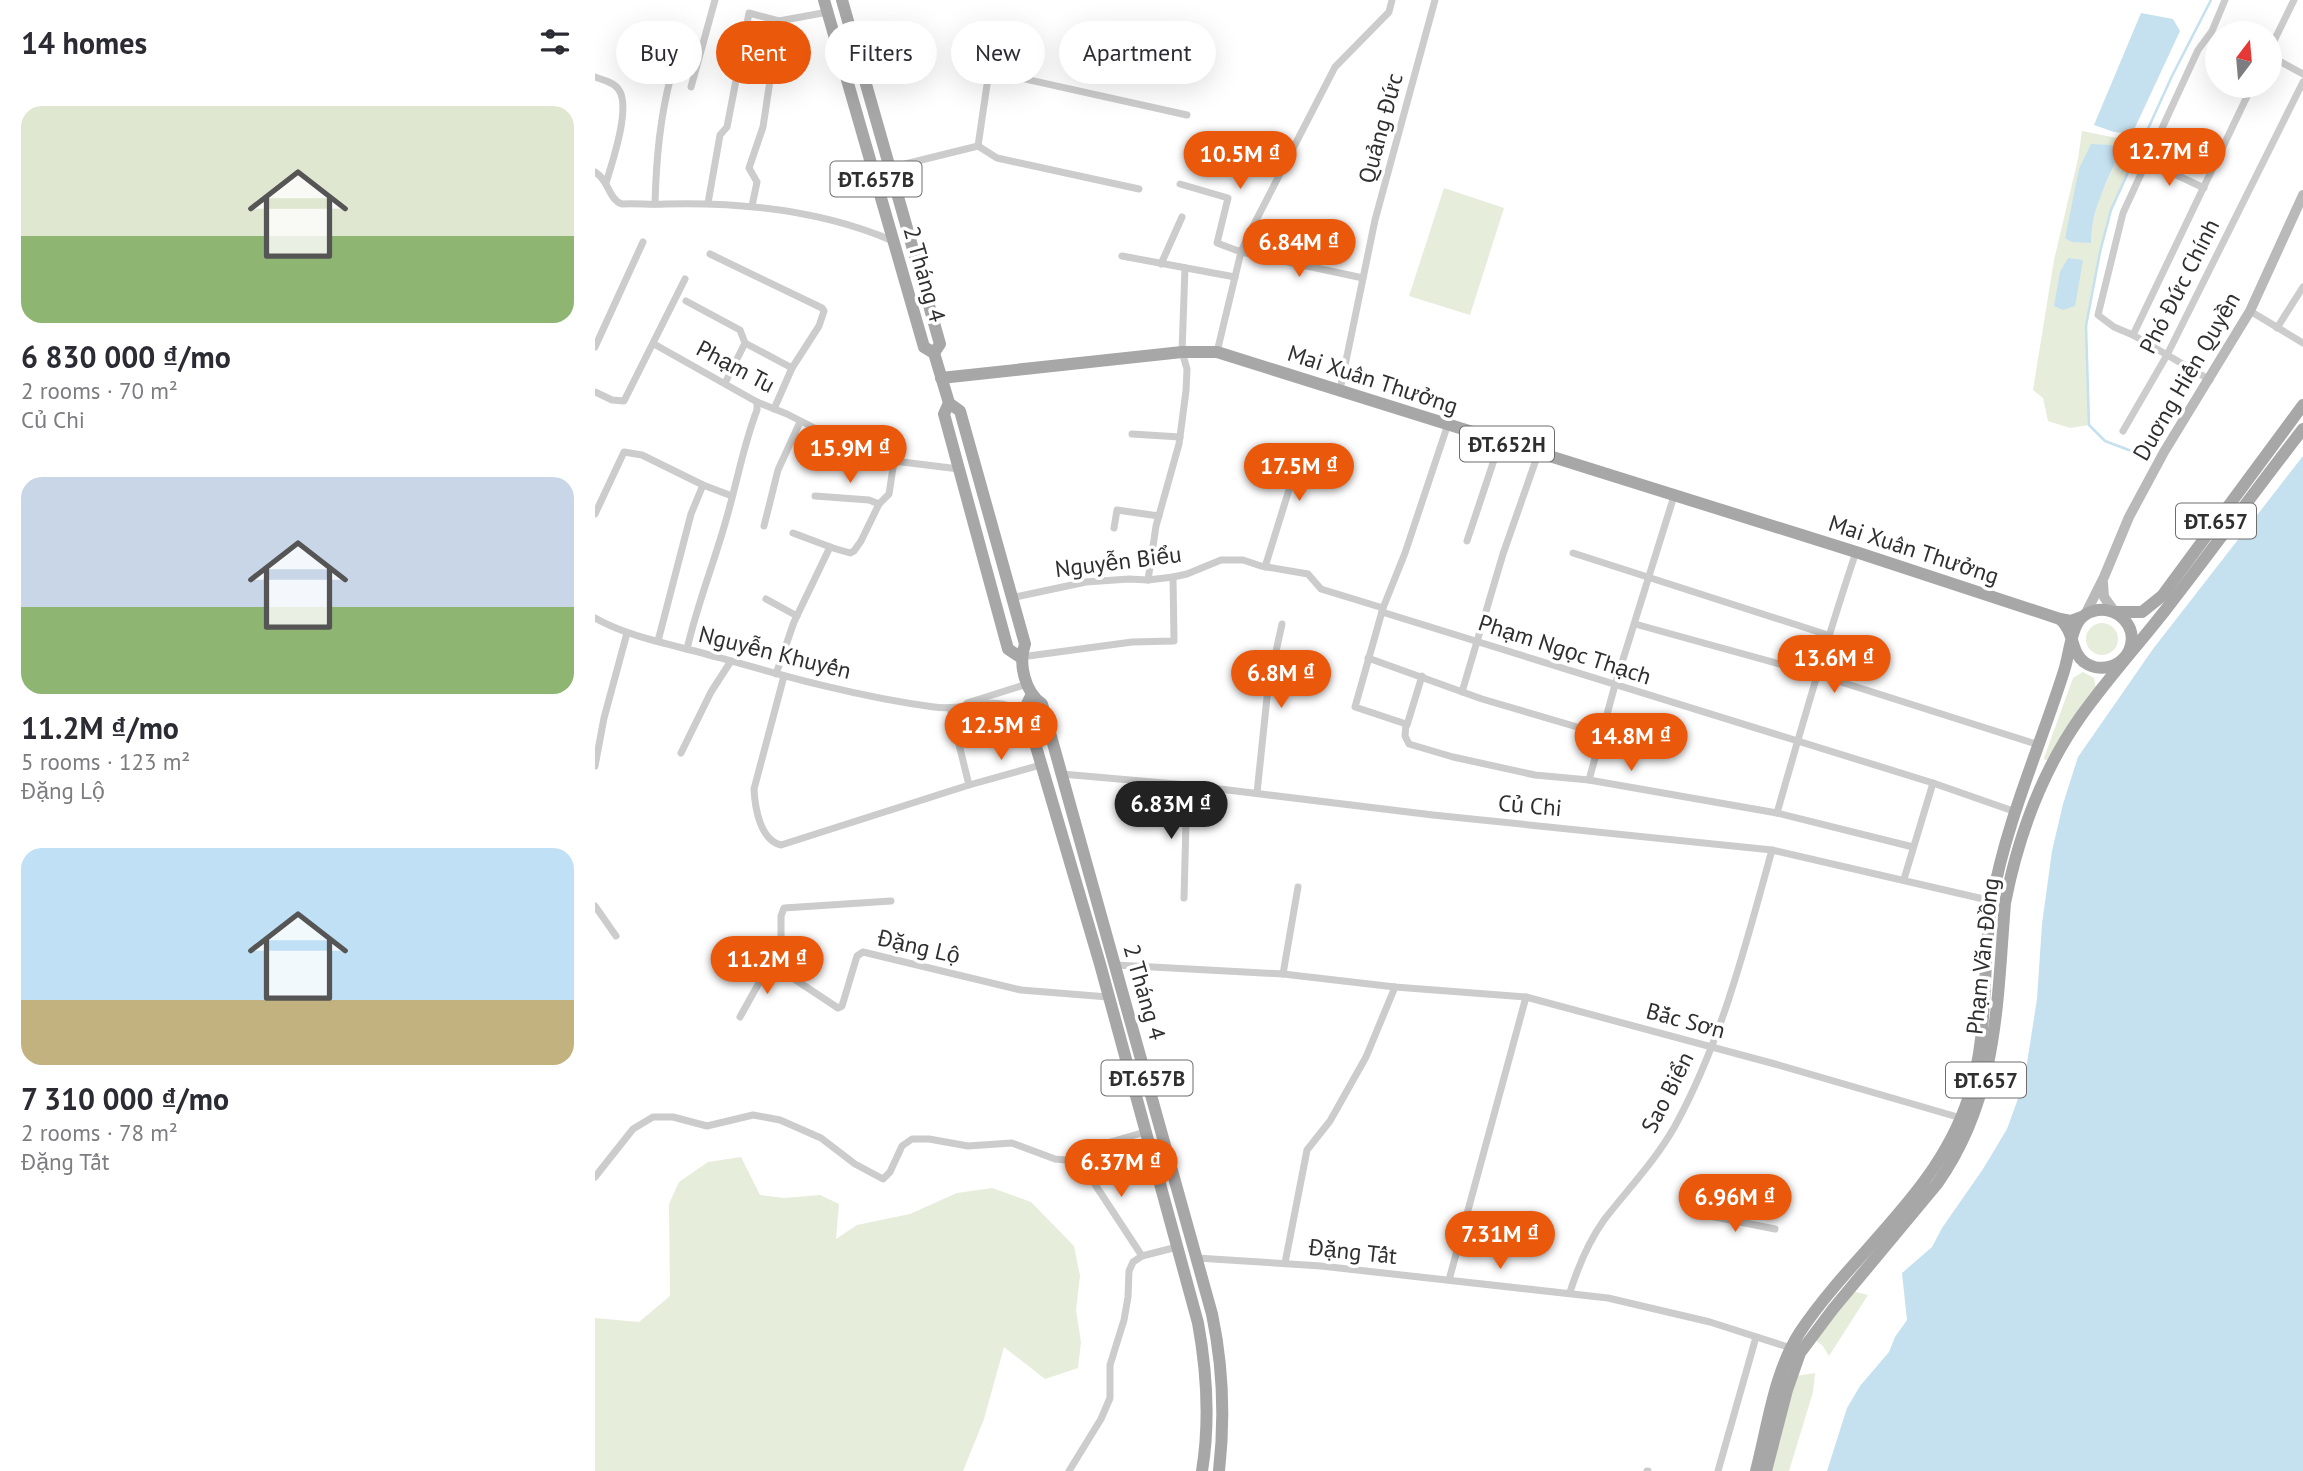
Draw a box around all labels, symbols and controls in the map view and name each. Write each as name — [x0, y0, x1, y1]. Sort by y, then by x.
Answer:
chip: Buy — [616, 21, 702, 84]
chip: Rent — [716, 21, 811, 84]
chip: Filters — [825, 21, 937, 84]
chip: New — [951, 21, 1045, 84]
chip: Apartment — [1059, 21, 1216, 84]
north arrow — [2205, 21, 2282, 98]
map controls — [2205, 21, 2282, 98]
text: 14 homes — [21, 23, 147, 62]
icon: filters — [536, 23, 574, 61]
street label: Quảng Đức — [1351, 70, 1409, 186]
pin: 12.7M ₫ — [2104, 128, 2234, 188]
pin: 10.5M ₫ — [1175, 132, 1305, 191]
text: 12.7M ₫ — [2129, 136, 2209, 165]
text: 10.5M ₫ — [1200, 139, 1280, 168]
icon: home — [235, 151, 361, 277]
road number: ĐT.657B — [831, 162, 921, 196]
street label: Phó Đức Chính — [2133, 214, 2225, 358]
pin: 6.84M ₫ — [1234, 219, 1364, 279]
street label: 2 Tháng 4 — [898, 223, 953, 326]
text: 6.84M ₫ — [1259, 227, 1339, 256]
street label: Duơng Hiến Quyền — [2126, 287, 2246, 465]
street label: Phạm Tu — [692, 333, 780, 399]
text: 6 830 000 ₫/mo — [21, 337, 231, 376]
street label: Mai Xuân Thưởng — [1284, 338, 1462, 420]
text: 2 rooms · 70 m² — [21, 376, 178, 405]
text: Củ Chi — [21, 405, 85, 434]
pin: 15.9M ₫ — [785, 426, 915, 485]
road number: ĐT.652H — [1460, 426, 1554, 462]
text: 15.9M ₫ — [810, 433, 890, 462]
pin: 17.5M ₫ — [1234, 444, 1364, 503]
text: 17.5M ₫ — [1260, 451, 1338, 480]
road number: ĐT.657 — [2176, 504, 2256, 538]
street label: Mai Xuân Thưởng — [1825, 508, 2003, 590]
icon: home — [235, 522, 361, 648]
street label: Nguyễn Biểu — [1053, 539, 1183, 583]
street label: Phạm Ngọc Thạch — [1475, 607, 1655, 691]
street label: Nguyễn Khuyến — [696, 619, 854, 685]
pin: 13.6M ₫ — [1769, 636, 1899, 695]
text: 13.6M ₫ — [1794, 643, 1874, 672]
pin: 6.8M ₫ — [1224, 650, 1338, 710]
text: 6.8M ₫ — [1247, 658, 1315, 687]
pin: 12.5M ₫ — [936, 702, 1066, 762]
text: 11.2M ₫/mo — [21, 708, 179, 747]
text: 12.5M ₫ — [961, 710, 1041, 739]
pin: 14.8M ₫ — [1566, 714, 1696, 773]
text: 14.8M ₫ — [1591, 721, 1671, 750]
text: 5 rooms · 123 m² — [21, 747, 190, 776]
text: Đặng Lộ — [21, 776, 105, 805]
pin: 6.83M ₫ — [1106, 782, 1236, 841]
street label: Củ Chi — [1497, 788, 1563, 822]
text: 6.83M ₫ — [1131, 789, 1211, 818]
street label: Phạm Văn Đồng — [1959, 876, 2005, 1036]
icon: home — [235, 893, 361, 1019]
street label: Đặng Lộ — [874, 922, 963, 970]
pin: 11.2M ₫ — [702, 936, 832, 996]
street label: 2 Tháng 4 — [1118, 941, 1173, 1044]
text: 11.2M ₫ — [727, 944, 807, 973]
street label: Bắc Sơn — [1643, 996, 1729, 1044]
street label: Sao Biển — [1634, 1047, 1700, 1137]
road number: ĐT.657B — [1101, 1060, 1193, 1096]
road number: ĐT.657 — [1946, 1062, 2026, 1098]
text: 7 310 000 ₫/mo — [21, 1079, 229, 1118]
text: 2 rooms · 78 m² — [21, 1118, 178, 1147]
pin: 6.37M ₫ — [1056, 1140, 1186, 1199]
text: Đặng Tất — [21, 1147, 110, 1176]
text: 6.37M ₫ — [1081, 1147, 1161, 1176]
pin: 6.96M ₫ — [1670, 1174, 1800, 1234]
text: 6.96M ₫ — [1695, 1182, 1775, 1211]
pin: 7.31M ₫ — [1435, 1212, 1565, 1271]
text: 7.31M ₫ — [1461, 1219, 1539, 1248]
street label: Đặng Tất — [1306, 1232, 1399, 1270]

